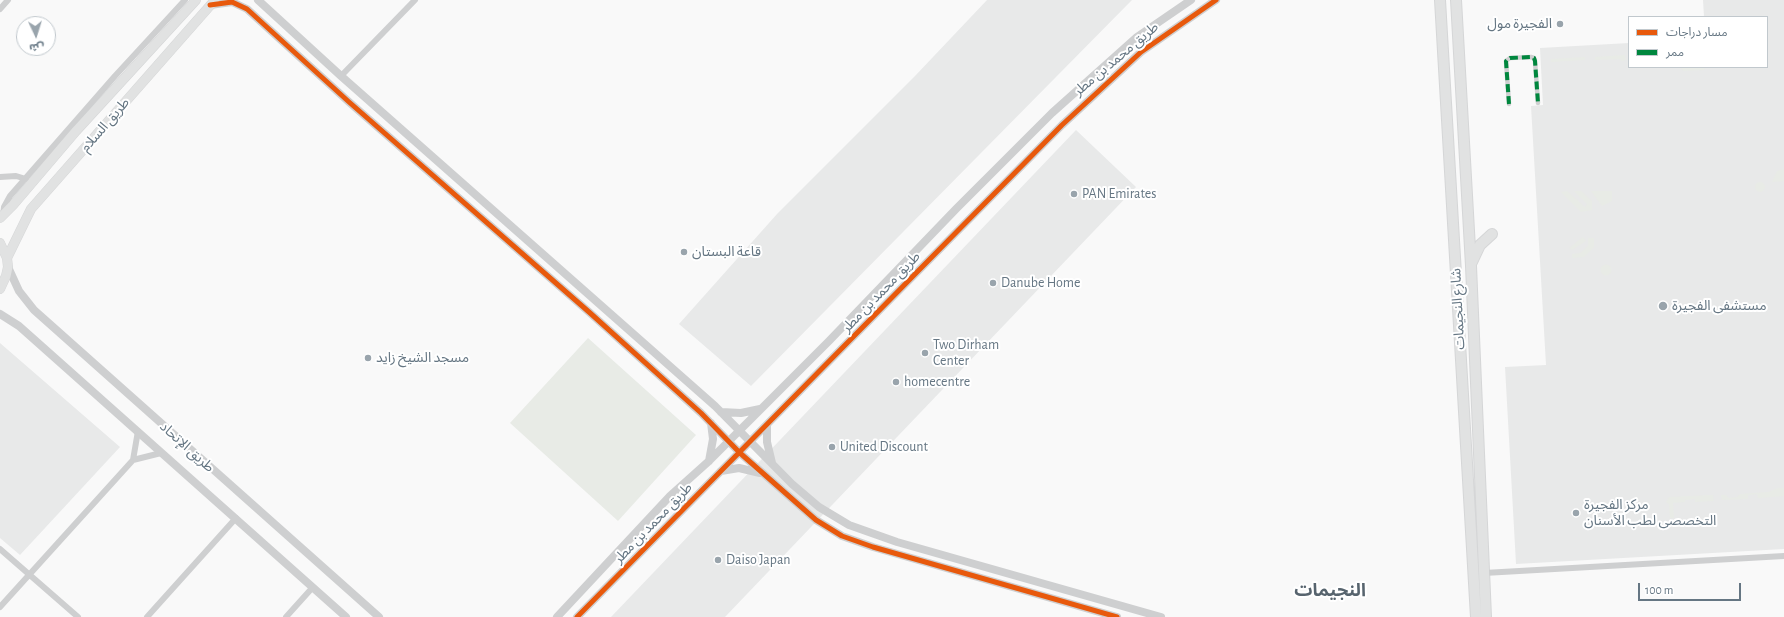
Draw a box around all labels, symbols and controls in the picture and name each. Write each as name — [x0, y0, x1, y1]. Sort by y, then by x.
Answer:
north arrow — [16, 16, 56, 56]
place label: الفجيرة مول — [1487, 16, 1552, 32]
legend — [1628, 16, 1768, 68]
street label: طريق محمد بن مطر — [1070, 19, 1162, 99]
marker: الفجيرة مول — [1555, 19, 1565, 29]
text: مسار دراجات — [1666, 26, 1728, 38]
text: ش — [29, 41, 45, 53]
text: ممر — [1666, 46, 1684, 58]
street label: طريق السلام — [77, 94, 133, 156]
place label: PAN Emirates — [1082, 186, 1156, 202]
marker: PAN Emirates — [1069, 189, 1079, 199]
place label: قاعة البستان — [692, 244, 761, 260]
marker: قاعة البستان — [679, 247, 689, 257]
street label: طريق محمد بن مطر — [838, 248, 924, 336]
street label: شارع النجيمات — [1447, 268, 1469, 350]
place label: Danube Home — [1001, 275, 1080, 291]
marker: Danube Home — [988, 278, 998, 288]
place label: مستشفى الفجيرة — [1672, 298, 1767, 314]
marker: مستشفى الفجيرة — [1657, 300, 1669, 312]
place label: Two Dirham Center — [933, 337, 999, 370]
marker: Two Dirham Center — [920, 348, 930, 358]
place label: مسجد الشيخ زايد — [376, 350, 469, 366]
marker: مسجد الشيخ زايد — [363, 353, 373, 363]
place label: homecentre — [904, 374, 970, 390]
marker: homecentre — [891, 377, 901, 387]
street label: طريق اﻹتحاد — [156, 418, 218, 476]
place label: United Discount — [840, 439, 928, 455]
marker: United Discount — [827, 442, 837, 452]
street label: طريق محمد بن مطر — [610, 479, 696, 567]
place label: مركز الفجيرة التخصصى لطب الأسنان — [1584, 497, 1716, 530]
marker: مركز الفجيرة التخصصى لطب الأسنان — [1571, 508, 1581, 518]
place label: Daiso Japan — [726, 552, 790, 568]
marker: Daiso Japan — [713, 555, 723, 565]
scale bar — [1640, 575, 1743, 601]
district label: النجيمات — [1294, 580, 1366, 602]
text: 100 m — [1645, 584, 1673, 596]

